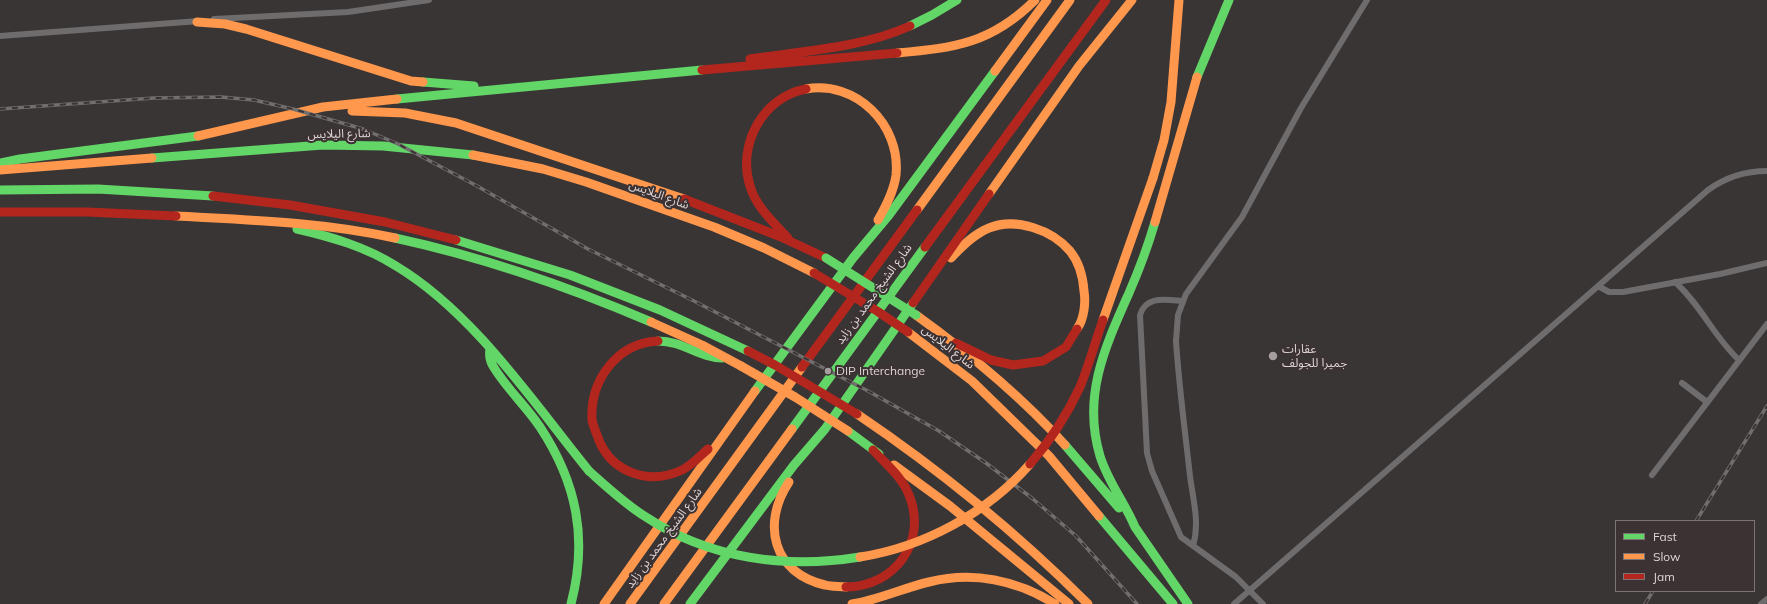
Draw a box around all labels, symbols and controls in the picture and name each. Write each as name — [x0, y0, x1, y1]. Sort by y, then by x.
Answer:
street label: شارع اليلايس — [307, 126, 371, 142]
street label: شارع اليلايس — [627, 177, 691, 213]
street label: شارع الشيخ محمد بن زايد — [833, 241, 915, 347]
street label: شارع اليلايس — [919, 322, 977, 372]
place label: عقارات جميرا للجولف — [1282, 342, 1347, 370]
marker: عقارات جميرا للجولف — [1267, 350, 1279, 362]
place label: DIP Interchange — [836, 364, 925, 378]
marker: DIP Interchange — [823, 366, 833, 376]
street label: شارع الشيخ محمد بن زايد — [623, 485, 705, 591]
legend — [1615, 520, 1755, 592]
text: Fast — [1653, 529, 1677, 544]
text: Slow — [1653, 549, 1681, 564]
text: Jam — [1653, 569, 1675, 584]

